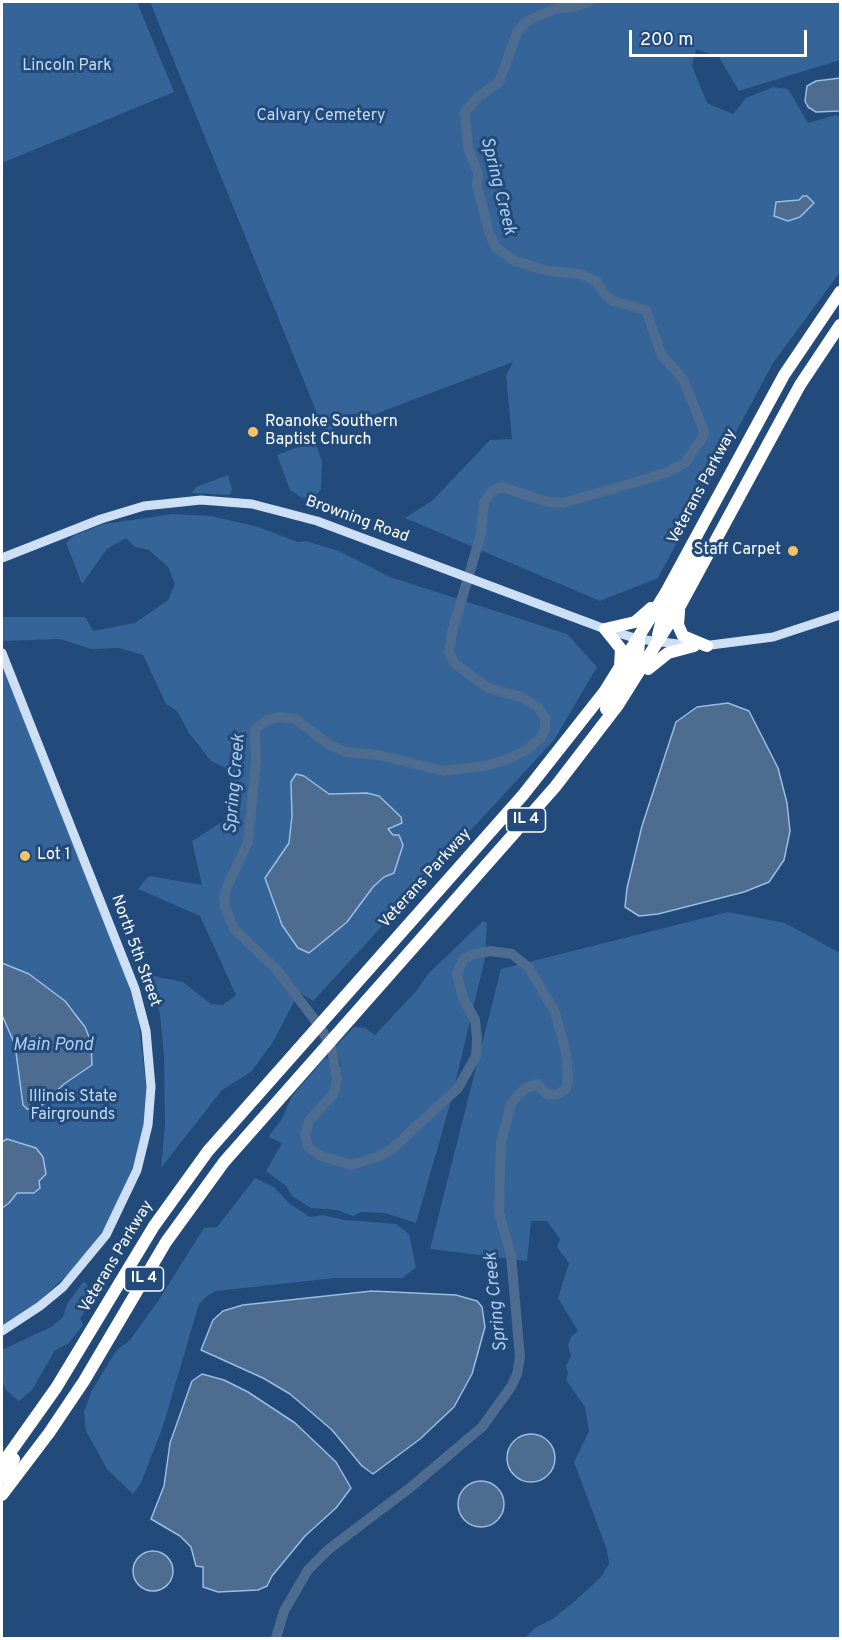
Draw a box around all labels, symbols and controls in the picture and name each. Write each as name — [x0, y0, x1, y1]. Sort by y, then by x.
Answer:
scale bar — [632, 18, 810, 56]
text: 200 m — [640, 29, 693, 52]
park label: Lincoln Park — [22, 57, 112, 77]
park label: Calvary Cemetery — [257, 107, 385, 127]
water label: Spring Creek — [474, 135, 520, 237]
place label: Roanoke Southern Baptist Church — [265, 413, 398, 451]
marker: Roanoke Southern Baptist Church — [246, 425, 260, 439]
street label: Veterans Parkway — [665, 426, 741, 548]
street label: Browning Road — [303, 492, 411, 548]
place label: Staff Carpet — [694, 541, 781, 561]
marker: Staff Carpet — [786, 544, 800, 558]
water label: Spring Creek — [221, 733, 251, 835]
road number: IL 4 — [506, 808, 546, 832]
street label: Veterans Parkway — [376, 825, 476, 933]
place label: Lot 1 — [37, 846, 70, 866]
marker: Lot 1 — [18, 849, 32, 863]
street label: North 5th Street — [106, 892, 164, 1010]
water label: Main Pond — [13, 1035, 93, 1057]
park label: Illinois State Fairgrounds — [29, 1088, 117, 1126]
street label: Veterans Parkway — [76, 1197, 158, 1317]
water label: Spring Creek — [481, 1251, 513, 1353]
road number: IL 4 — [124, 1267, 164, 1291]

